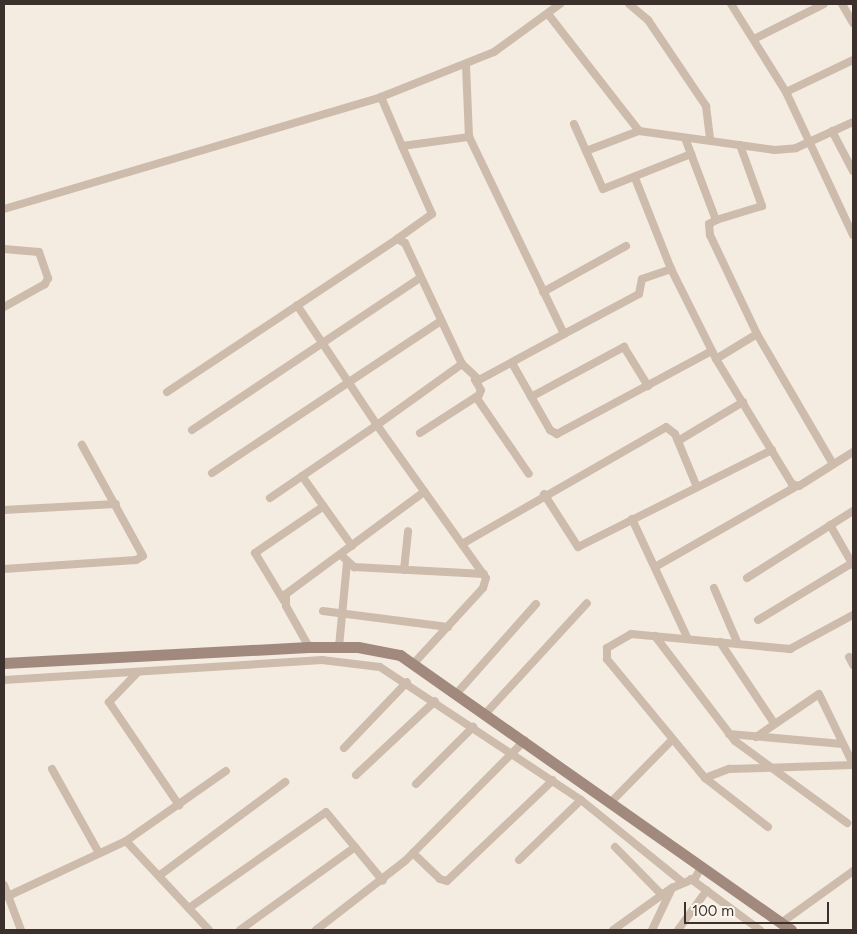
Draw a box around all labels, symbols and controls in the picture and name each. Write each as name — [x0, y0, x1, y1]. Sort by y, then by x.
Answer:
scale bar — [687, 892, 832, 924]
text: 100 m — [692, 902, 734, 920]

